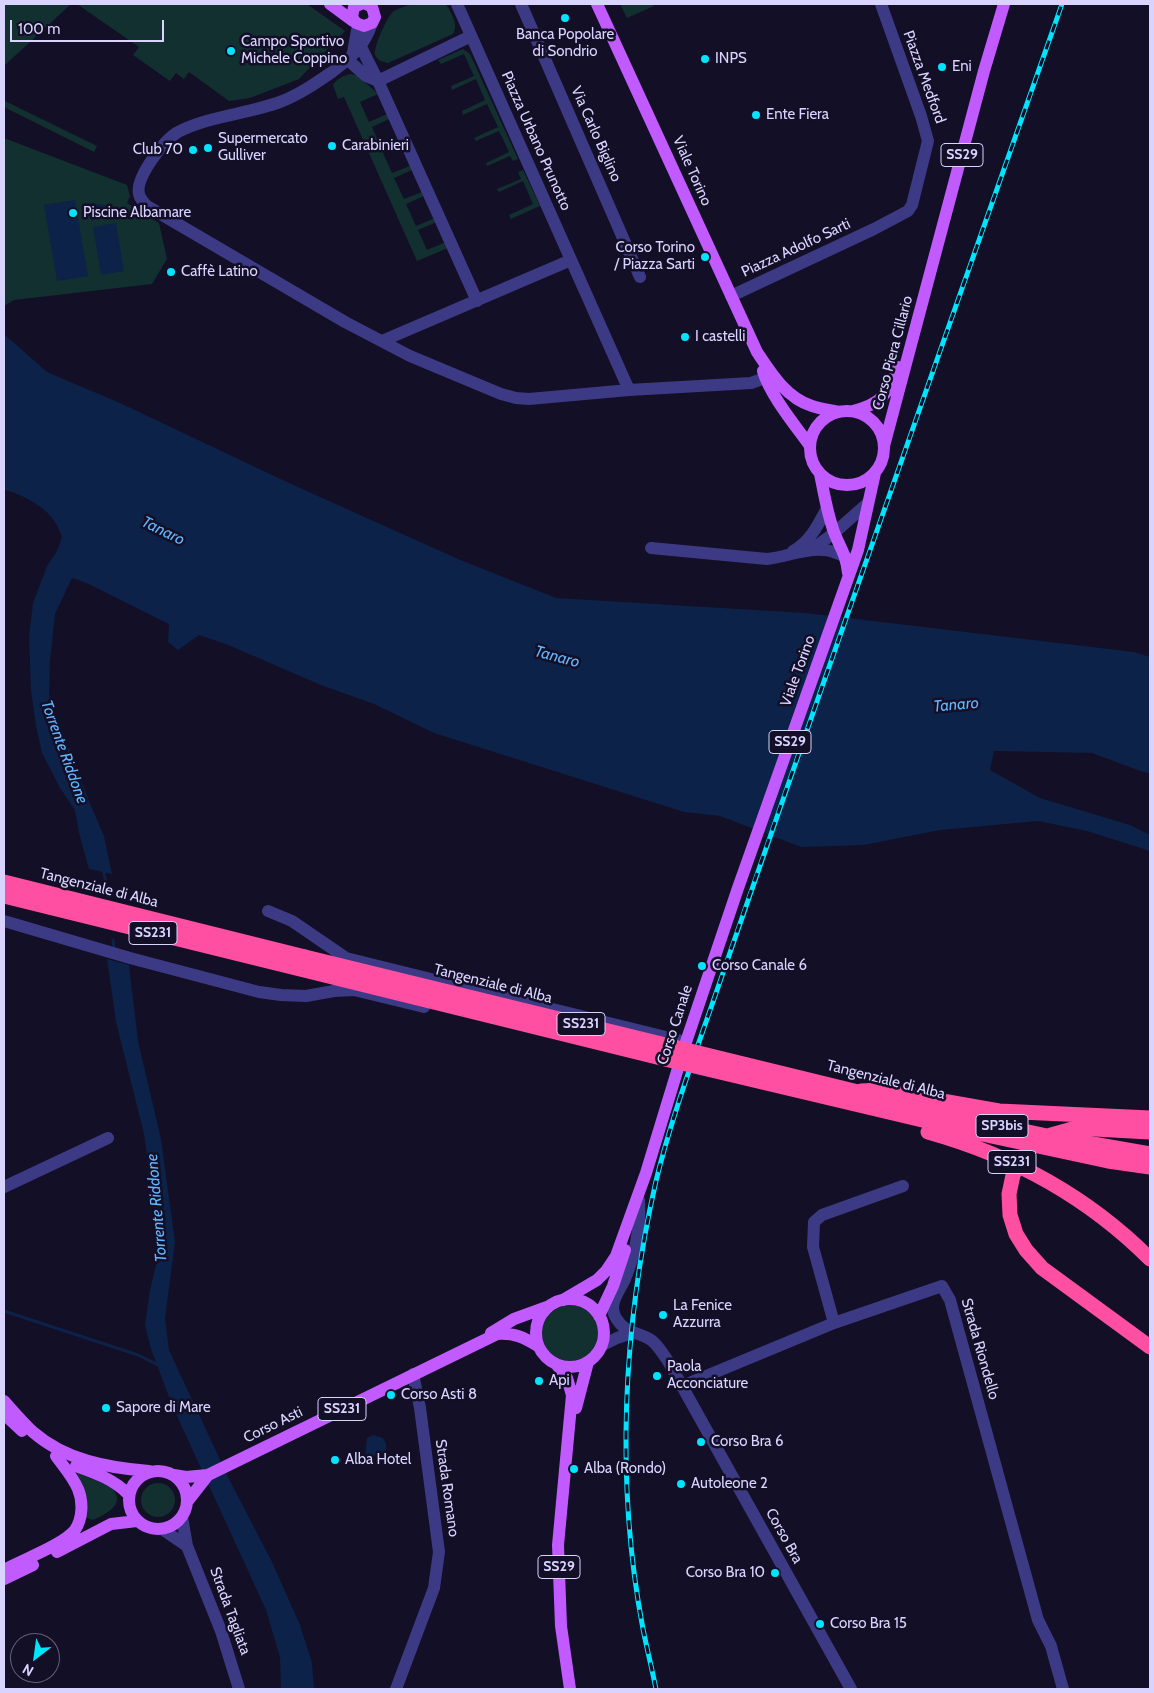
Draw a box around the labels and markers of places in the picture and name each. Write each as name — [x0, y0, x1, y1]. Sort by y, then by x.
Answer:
marker: Banca Popolare di Sondrio — [559, 12, 571, 24]
place label: Banca Popolare di Sondrio — [516, 26, 614, 61]
place label: Campo Sportivo Michele Coppino — [241, 33, 347, 68]
marker: Campo Sportivo Michele Coppino — [225, 45, 237, 57]
place label: INPS — [715, 50, 747, 68]
marker: INPS — [699, 53, 711, 65]
place label: Eni — [952, 58, 972, 76]
marker: Eni — [936, 61, 948, 73]
place label: Ente Fiera — [766, 106, 829, 124]
marker: Ente Fiera — [750, 109, 762, 121]
place label: Supermercato Gulliver — [218, 130, 308, 165]
place label: Carabinieri — [342, 137, 409, 155]
marker: Carabinieri — [326, 140, 338, 152]
place label: Club 70 — [133, 141, 183, 159]
marker: Supermercato Gulliver — [202, 142, 214, 154]
marker: Club 70 — [187, 144, 199, 156]
place label: Piscine Albamare — [83, 204, 191, 222]
marker: Piscine Albamare — [67, 207, 79, 219]
place label: Corso Torino / Piazza Sarti — [614, 239, 695, 274]
marker: Corso Torino / Piazza Sarti — [699, 251, 711, 263]
place label: Caffè Latino — [181, 263, 258, 281]
marker: Caffè Latino — [165, 266, 177, 278]
place label: I castelli — [695, 328, 745, 346]
marker: I castelli — [679, 331, 691, 343]
place label: Corso Canale 6 — [712, 957, 807, 975]
marker: Corso Canale 6 — [696, 960, 708, 972]
place label: La Fenice Azzurra — [673, 1297, 732, 1332]
marker: La Fenice Azzurra — [657, 1309, 669, 1321]
place label: Paola Acconciature — [667, 1358, 748, 1393]
marker: Paola Acconciature — [651, 1370, 663, 1382]
place label: Api — [549, 1372, 570, 1390]
marker: Api — [533, 1375, 545, 1387]
place label: Corso Asti 8 — [401, 1386, 477, 1404]
marker: Corso Asti 8 — [385, 1389, 397, 1401]
place label: Sapore di Mare — [116, 1399, 211, 1417]
marker: Sapore di Mare — [100, 1402, 112, 1414]
place label: Corso Bra 6 — [711, 1433, 783, 1451]
marker: Corso Bra 6 — [695, 1436, 707, 1448]
place label: Alba Hotel — [345, 1451, 411, 1469]
marker: Alba Hotel — [329, 1454, 341, 1466]
place label: Alba (Rondo) — [584, 1460, 666, 1478]
marker: Alba (Rondo) — [568, 1463, 580, 1475]
place label: Autoleone 2 — [691, 1475, 768, 1493]
marker: Autoleone 2 — [675, 1478, 687, 1490]
place label: Corso Bra 10 — [686, 1564, 765, 1582]
marker: Corso Bra 10 — [769, 1567, 781, 1579]
place label: Corso Bra 15 — [830, 1615, 907, 1633]
marker: Corso Bra 15 — [814, 1618, 826, 1630]

